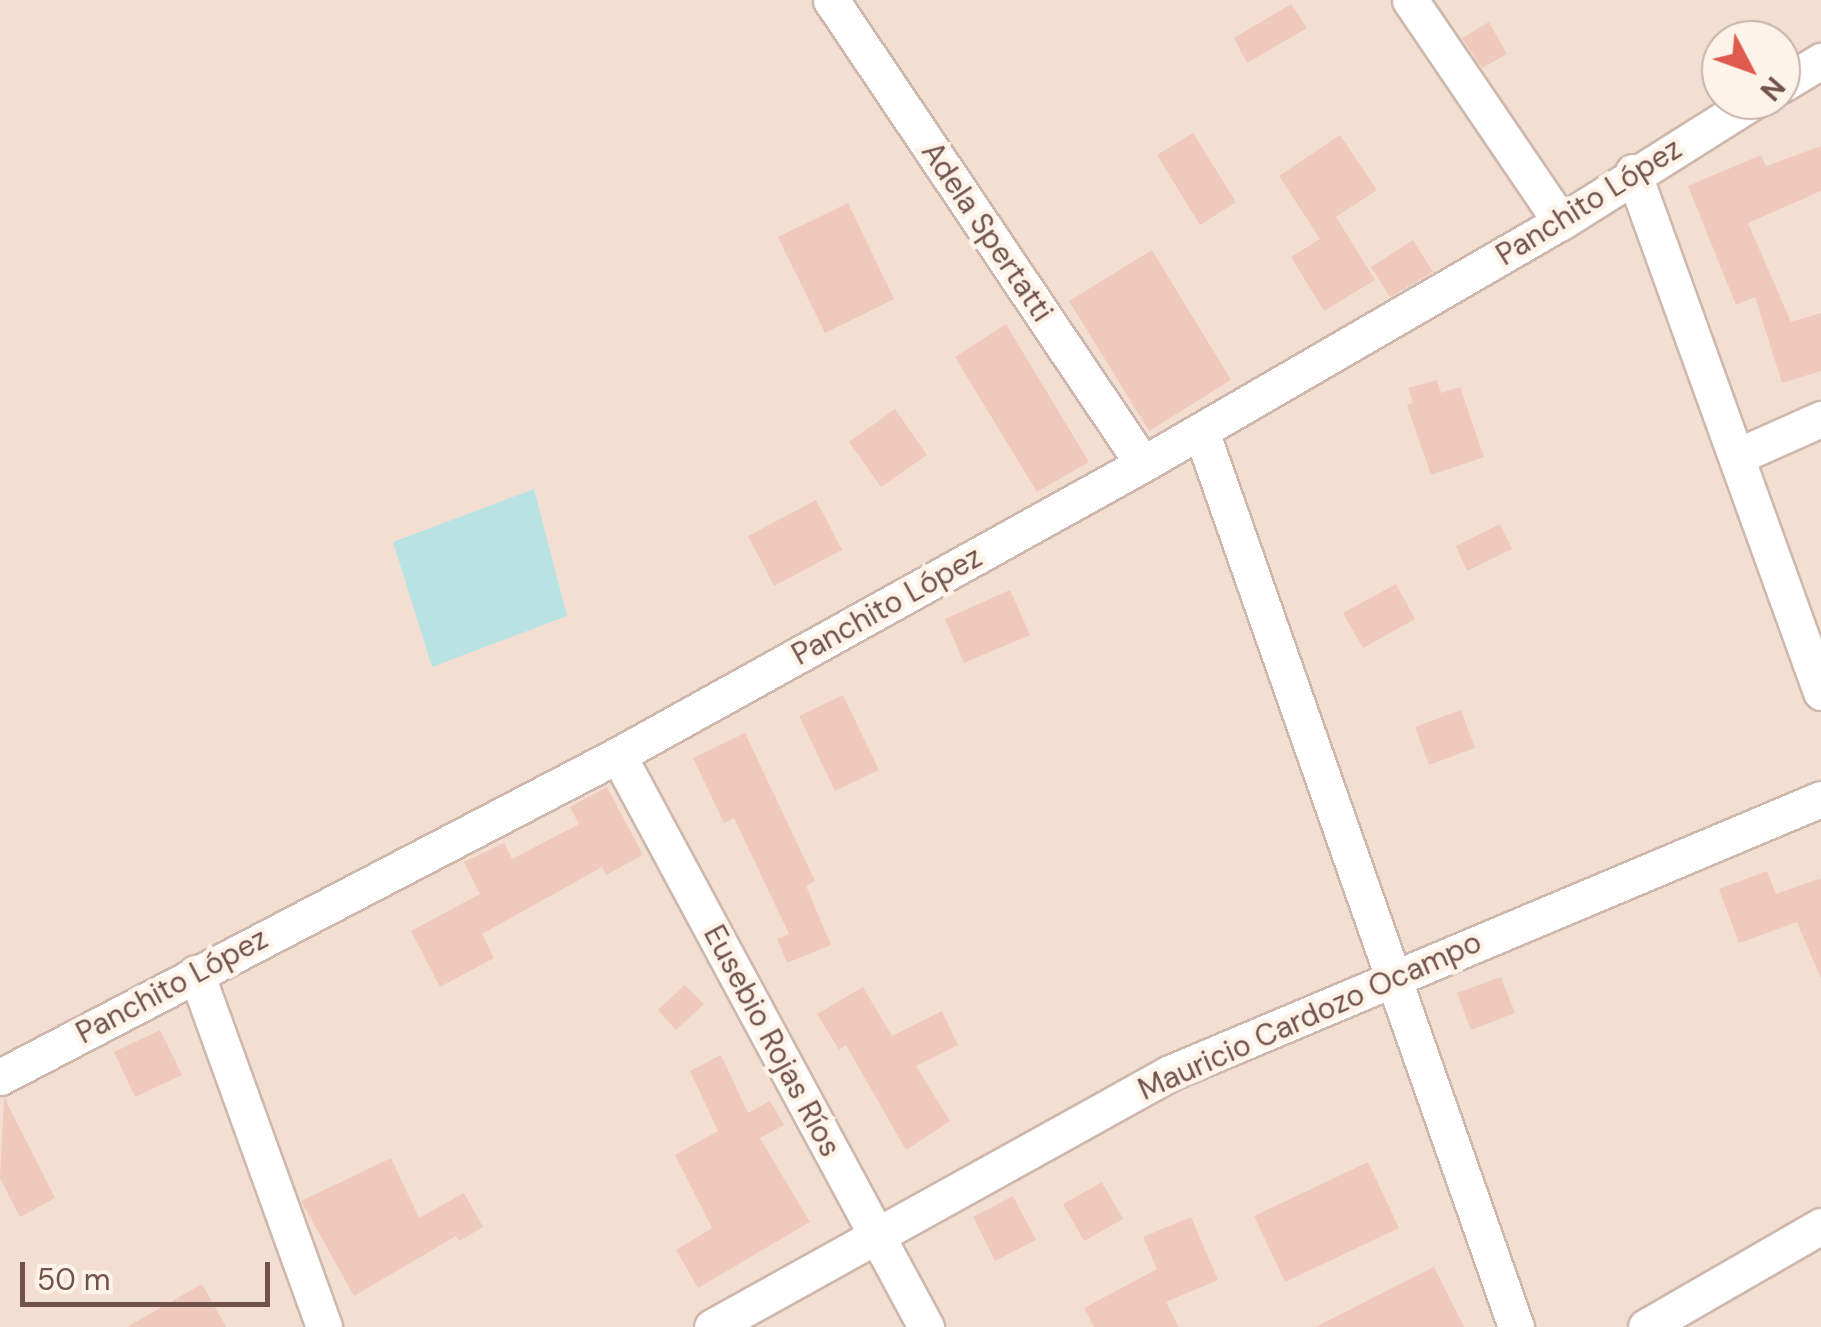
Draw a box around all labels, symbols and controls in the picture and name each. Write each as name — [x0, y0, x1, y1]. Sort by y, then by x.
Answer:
north arrow — [1701, 20, 1801, 120]
text: N — [1752, 69, 1793, 109]
street label: Panchito López — [1490, 131, 1688, 273]
street label: Adela Spertatti — [914, 135, 1060, 329]
street label: Panchito López — [786, 539, 988, 673]
street label: Eusebio Rojas Ríos — [696, 919, 848, 1163]
street label: Panchito López — [70, 920, 274, 1052]
street label: Mauricio Cardozo Ocampo — [1133, 924, 1487, 1108]
scale bar — [25, 1242, 275, 1304]
text: 50 m — [37, 1260, 111, 1299]

